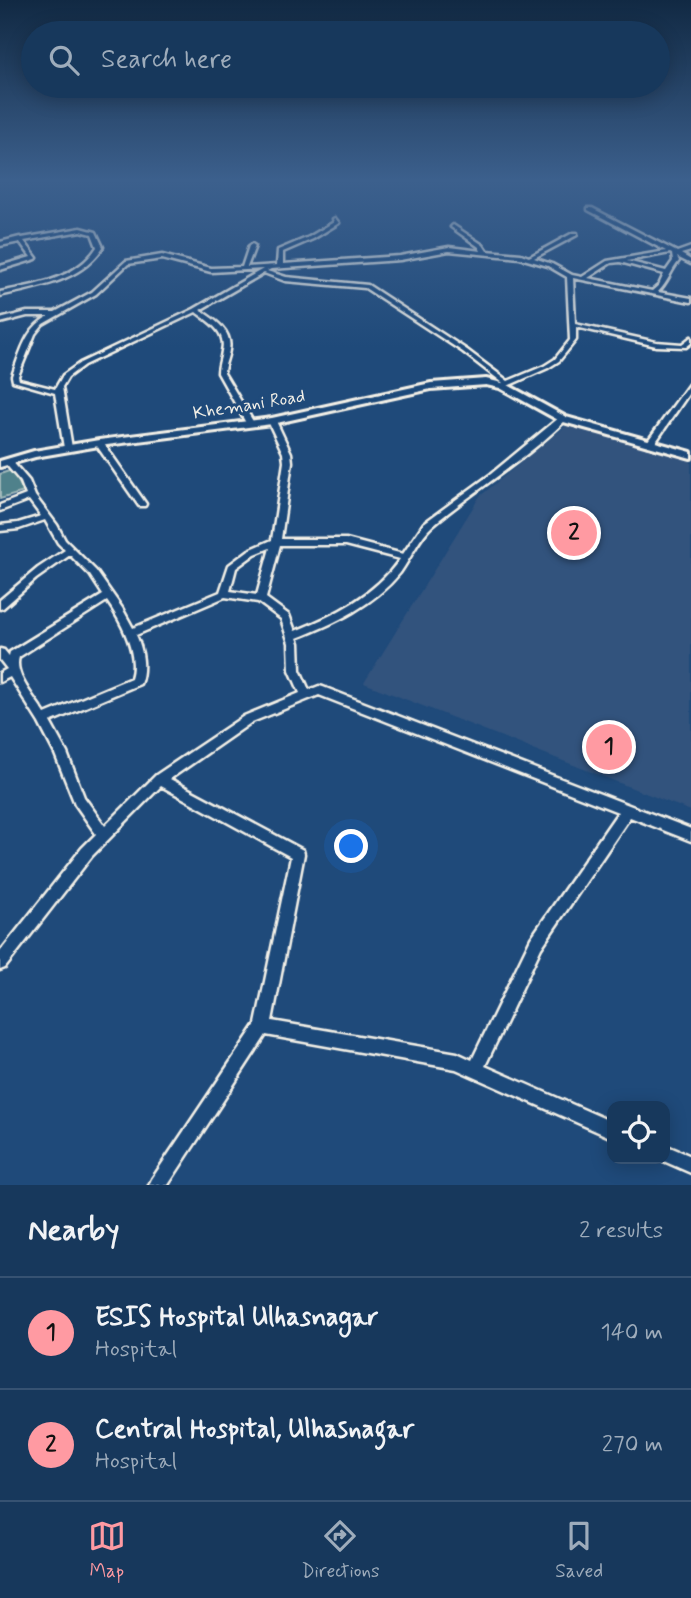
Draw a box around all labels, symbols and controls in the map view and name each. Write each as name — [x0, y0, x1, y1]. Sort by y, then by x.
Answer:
search box — [21, 21, 670, 98]
icon: search — [45, 41, 83, 79]
text: Search here — [101, 43, 232, 77]
street label: Khemani Road — [191, 384, 307, 426]
pin: 2 — [551, 507, 597, 559]
pin: 1 — [586, 721, 632, 773]
your location — [334, 829, 368, 863]
map controls — [607, 1101, 670, 1164]
button: locate — [607, 1101, 670, 1164]
text: Nearby — [28, 1211, 119, 1250]
text: 2 results — [579, 1216, 663, 1246]
text: ESIS Hospital Ulhasnagar — [95, 1301, 378, 1335]
text: 1 — [46, 1318, 56, 1348]
text: 140 m — [600, 1318, 663, 1348]
text: Hospital — [95, 1335, 177, 1365]
text: Central Hospital, Ulhasnagar — [95, 1413, 414, 1447]
text: 2 — [45, 1430, 57, 1460]
text: 270 m — [602, 1430, 663, 1460]
text: Hospital — [95, 1447, 177, 1477]
tab: Map — [88, 1517, 126, 1584]
tab: Directions — [301, 1517, 380, 1584]
tab: Saved — [555, 1517, 603, 1584]

